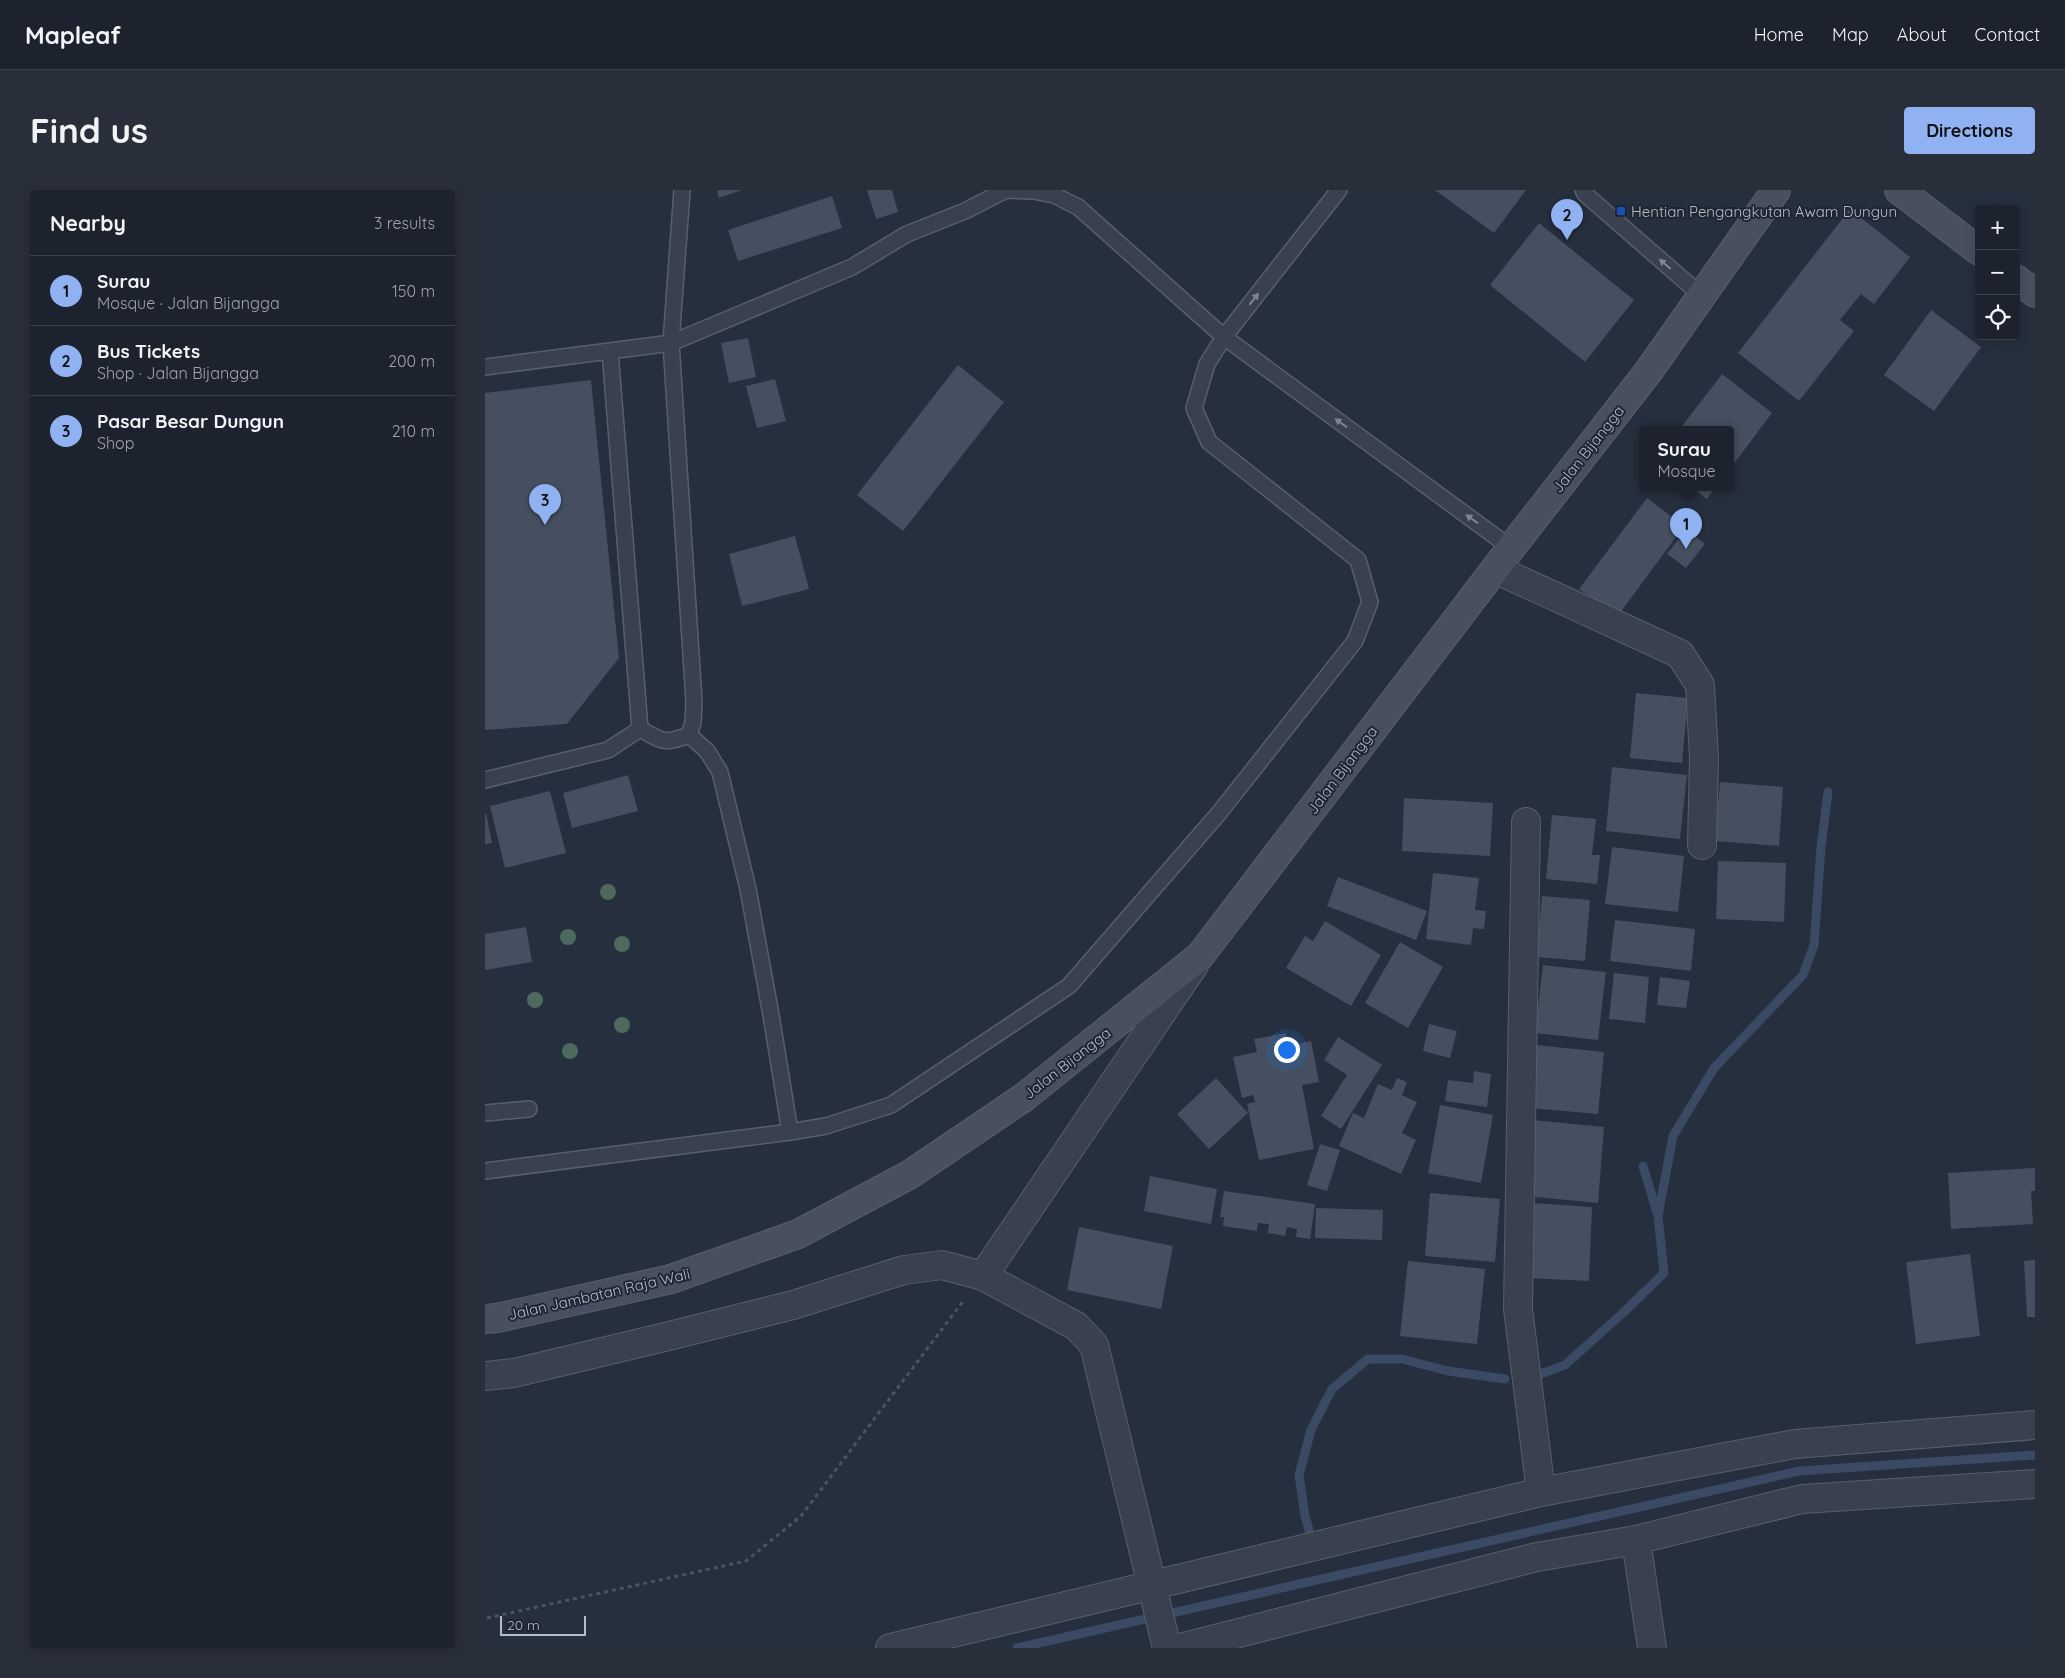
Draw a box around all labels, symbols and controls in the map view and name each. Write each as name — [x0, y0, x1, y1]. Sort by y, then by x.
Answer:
text: Mapleaf — [25, 20, 121, 50]
text: Home — [1754, 23, 1804, 46]
text: Map — [1832, 23, 1869, 46]
text: About — [1897, 23, 1947, 46]
text: Contact — [1975, 23, 2040, 46]
button: Directions — [1904, 107, 2035, 154]
text: Find us — [30, 108, 148, 152]
pin: 2 — [1551, 199, 1583, 240]
place label: Hentian Pengangkutan Awam Dungun — [1631, 202, 1897, 221]
marker: Hentian Pengangkutan Awam Dungun — [1615, 205, 1627, 217]
map controls — [1975, 205, 2020, 340]
button: + — [1975, 205, 2020, 250]
text: Nearby — [50, 210, 126, 236]
text: 3 results — [374, 213, 435, 233]
button: − — [1975, 250, 2020, 295]
one-way arrow — [1660, 258, 1672, 270]
text: Surau — [97, 269, 150, 293]
text: 1 — [63, 281, 69, 301]
text: 150 m — [392, 281, 435, 301]
text: Mosque · Jalan Bijangga — [97, 293, 280, 313]
one-way arrow — [1248, 293, 1259, 306]
button: locate — [1975, 295, 2020, 340]
text: Bus Tickets — [97, 339, 200, 363]
text: 2 — [61, 351, 71, 371]
text: 200 m — [388, 351, 435, 371]
text: Shop · Jalan Bijangga — [97, 363, 259, 383]
street label: Jalan Bijangga — [1548, 402, 1628, 496]
text: Pasar Besar Dungun — [97, 409, 284, 433]
one-way arrow — [1334, 418, 1348, 428]
text: 3 — [62, 421, 70, 441]
text: 210 m — [392, 421, 435, 441]
popup — [1639, 426, 1734, 491]
text: Shop — [97, 433, 134, 453]
text: Surau — [1657, 437, 1711, 461]
text: Mosque — [1657, 461, 1716, 481]
pin: 3 — [529, 484, 561, 525]
pin: 1 — [1670, 508, 1702, 549]
one-way arrow — [1465, 514, 1479, 524]
street label: Jalan Bijangga — [1303, 722, 1381, 818]
street label: Jalan Bijangga — [1020, 1023, 1114, 1103]
your location — [1274, 1037, 1300, 1063]
street label: Jalan Jambatan Raja Wali — [506, 1264, 692, 1324]
scale bar — [500, 1613, 586, 1636]
text: 20 m — [507, 1616, 540, 1634]

